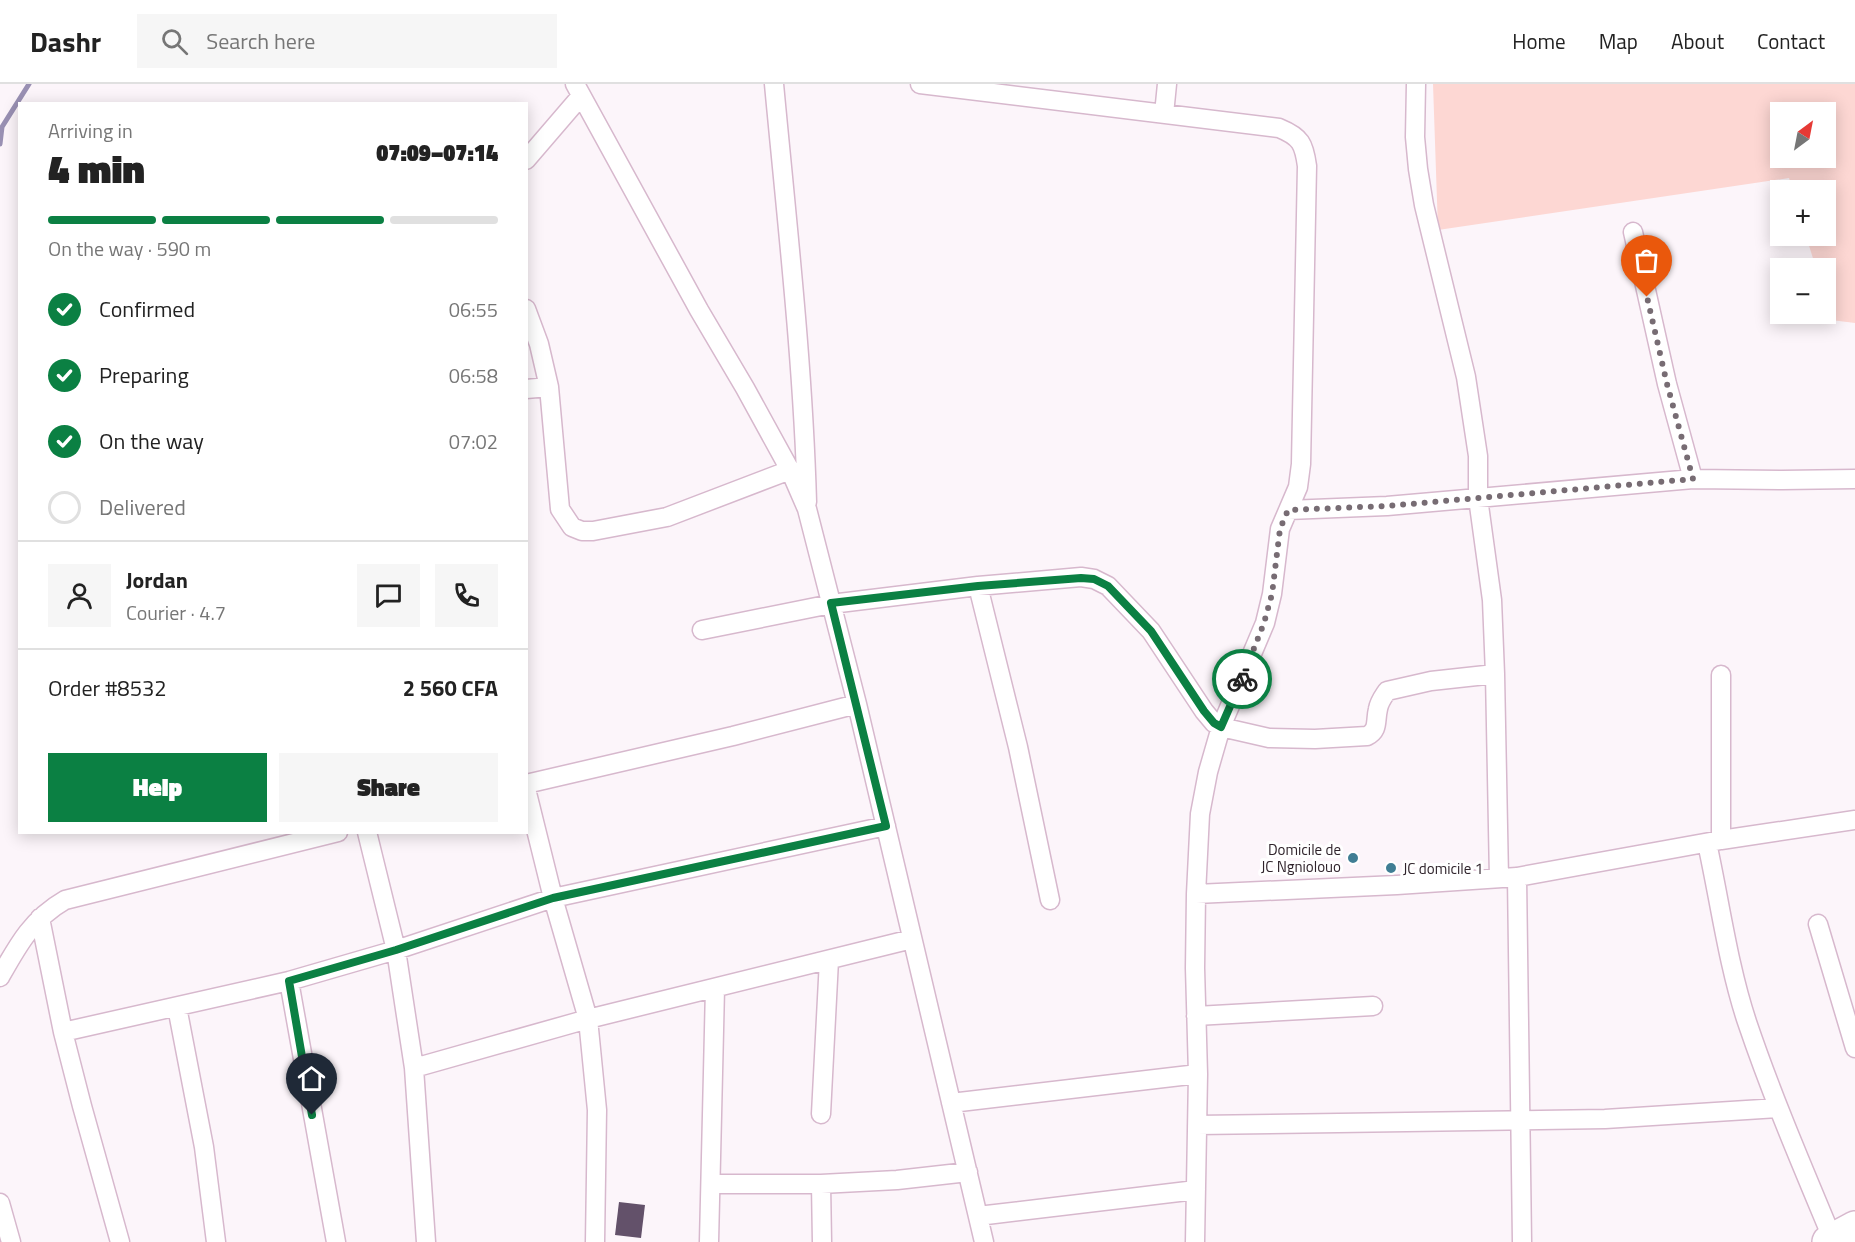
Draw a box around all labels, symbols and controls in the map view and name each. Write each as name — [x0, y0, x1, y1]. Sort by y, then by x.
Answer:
search box — [137, 14, 557, 68]
text: Dashr — [30, 20, 101, 63]
text: Search here — [206, 24, 315, 58]
icon: search — [158, 25, 191, 58]
text: Home — [1512, 25, 1566, 57]
text: Map — [1599, 25, 1638, 57]
text: About — [1671, 25, 1724, 57]
text: Contact — [1757, 25, 1825, 57]
north arrow — [1770, 102, 1836, 168]
map controls — [1770, 102, 1836, 324]
text: Arriving in — [48, 115, 133, 146]
text: 07:09–07:14 — [376, 136, 498, 170]
text: 4 min — [48, 139, 145, 198]
button: + — [1770, 180, 1836, 246]
text: On the way · 590 m — [48, 233, 211, 264]
pin — [1621, 235, 1672, 297]
icon: bag — [1630, 244, 1663, 277]
button: − — [1770, 258, 1836, 324]
text: Confirmed — [99, 292, 195, 326]
icon: check — [48, 293, 81, 326]
text: 06:55 — [449, 294, 498, 325]
text: Preparing — [99, 358, 189, 392]
icon: check — [48, 359, 81, 392]
text: 06:58 — [449, 360, 498, 391]
text: On the way — [99, 424, 204, 458]
icon: check — [48, 425, 81, 458]
text: 07:02 — [449, 426, 498, 457]
text: Delivered — [99, 490, 186, 524]
text: Jordan — [126, 563, 188, 597]
button: person — [48, 564, 111, 627]
button: chat — [357, 564, 420, 627]
button: phone — [435, 564, 498, 627]
text: Courier · 4.7 — [126, 597, 226, 628]
courier — [1212, 649, 1272, 709]
icon: bike — [1226, 663, 1259, 696]
text: Order #8532 — [48, 671, 167, 705]
text: 2 560 CFA — [403, 671, 498, 705]
button: Help — [48, 753, 267, 822]
button: Share — [279, 753, 498, 822]
place label: Domicile de JC Ngniolouo — [1261, 838, 1341, 878]
marker: Domicile de JC Ngniolouo — [1346, 851, 1360, 865]
place label: JC domicile 1 — [1403, 857, 1483, 880]
marker: JC domicile 1 — [1384, 861, 1398, 875]
pin — [286, 1053, 337, 1115]
icon: home — [295, 1062, 328, 1095]

